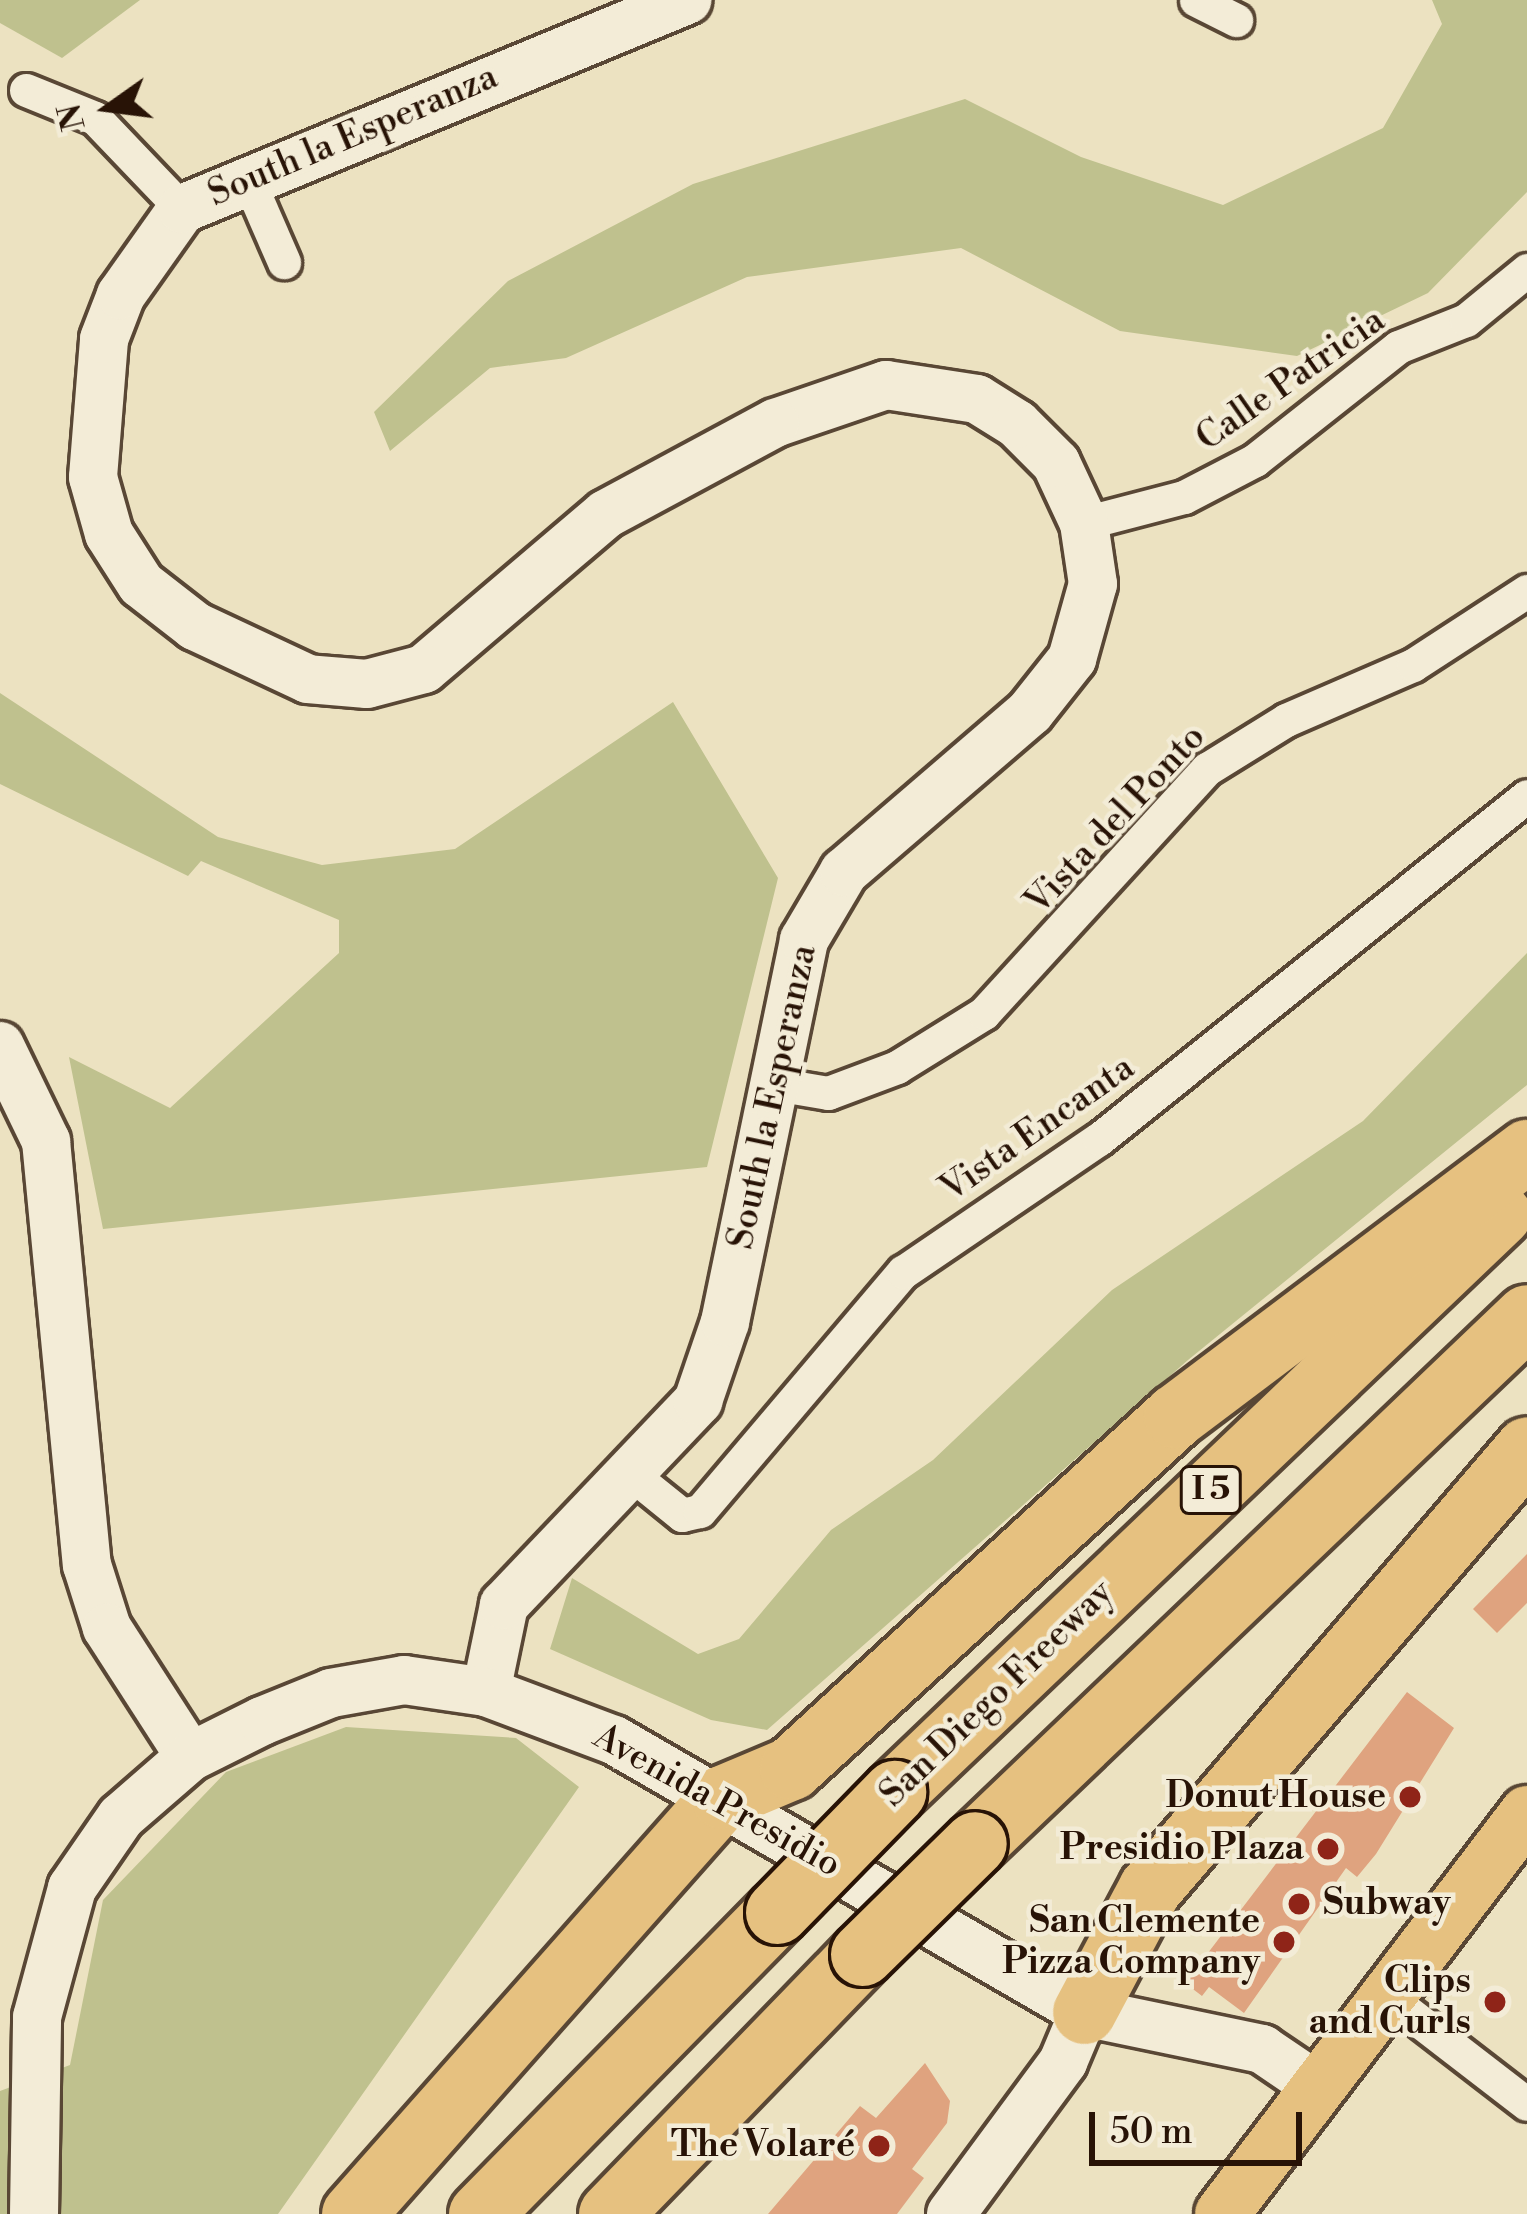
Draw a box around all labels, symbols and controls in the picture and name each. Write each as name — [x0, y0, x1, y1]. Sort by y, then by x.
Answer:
north arrow — [48, 48, 168, 168]
street label: South la Esperanza — [202, 56, 504, 216]
text: N — [50, 99, 96, 134]
street label: Calle Patricia — [1189, 299, 1393, 461]
street label: Vista del Ponto — [1017, 716, 1215, 924]
street label: South la Esperanza — [720, 941, 826, 1253]
street label: Vista Encanta — [933, 1046, 1143, 1212]
road number: I 5 — [1178, 1463, 1244, 1517]
street label: San Diego Freeway — [871, 1572, 1123, 1816]
street label: Avenida Presidio — [586, 1715, 848, 1887]
place label: Donut House — [1166, 1775, 1386, 1819]
marker: Donut House — [1397, 1784, 1423, 1810]
place label: Presidio Plaza — [1060, 1827, 1304, 1871]
marker: Presidio Plaza — [1315, 1836, 1341, 1862]
place label: Subway — [1323, 1882, 1451, 1926]
marker: Subway — [1286, 1891, 1312, 1917]
place label: San Clemente Pizza Company — [1002, 1899, 1260, 1984]
marker: San Clemente Pizza Company — [1271, 1929, 1297, 1955]
place label: Clips and Curls — [1308, 1959, 1471, 2044]
marker: Clips and Curls — [1482, 1989, 1508, 2015]
scale bar — [1095, 2088, 1308, 2162]
text: 50 m — [1110, 2110, 1193, 2155]
place label: The Volaré — [671, 2124, 855, 2168]
marker: The Volaré — [866, 2133, 892, 2159]

